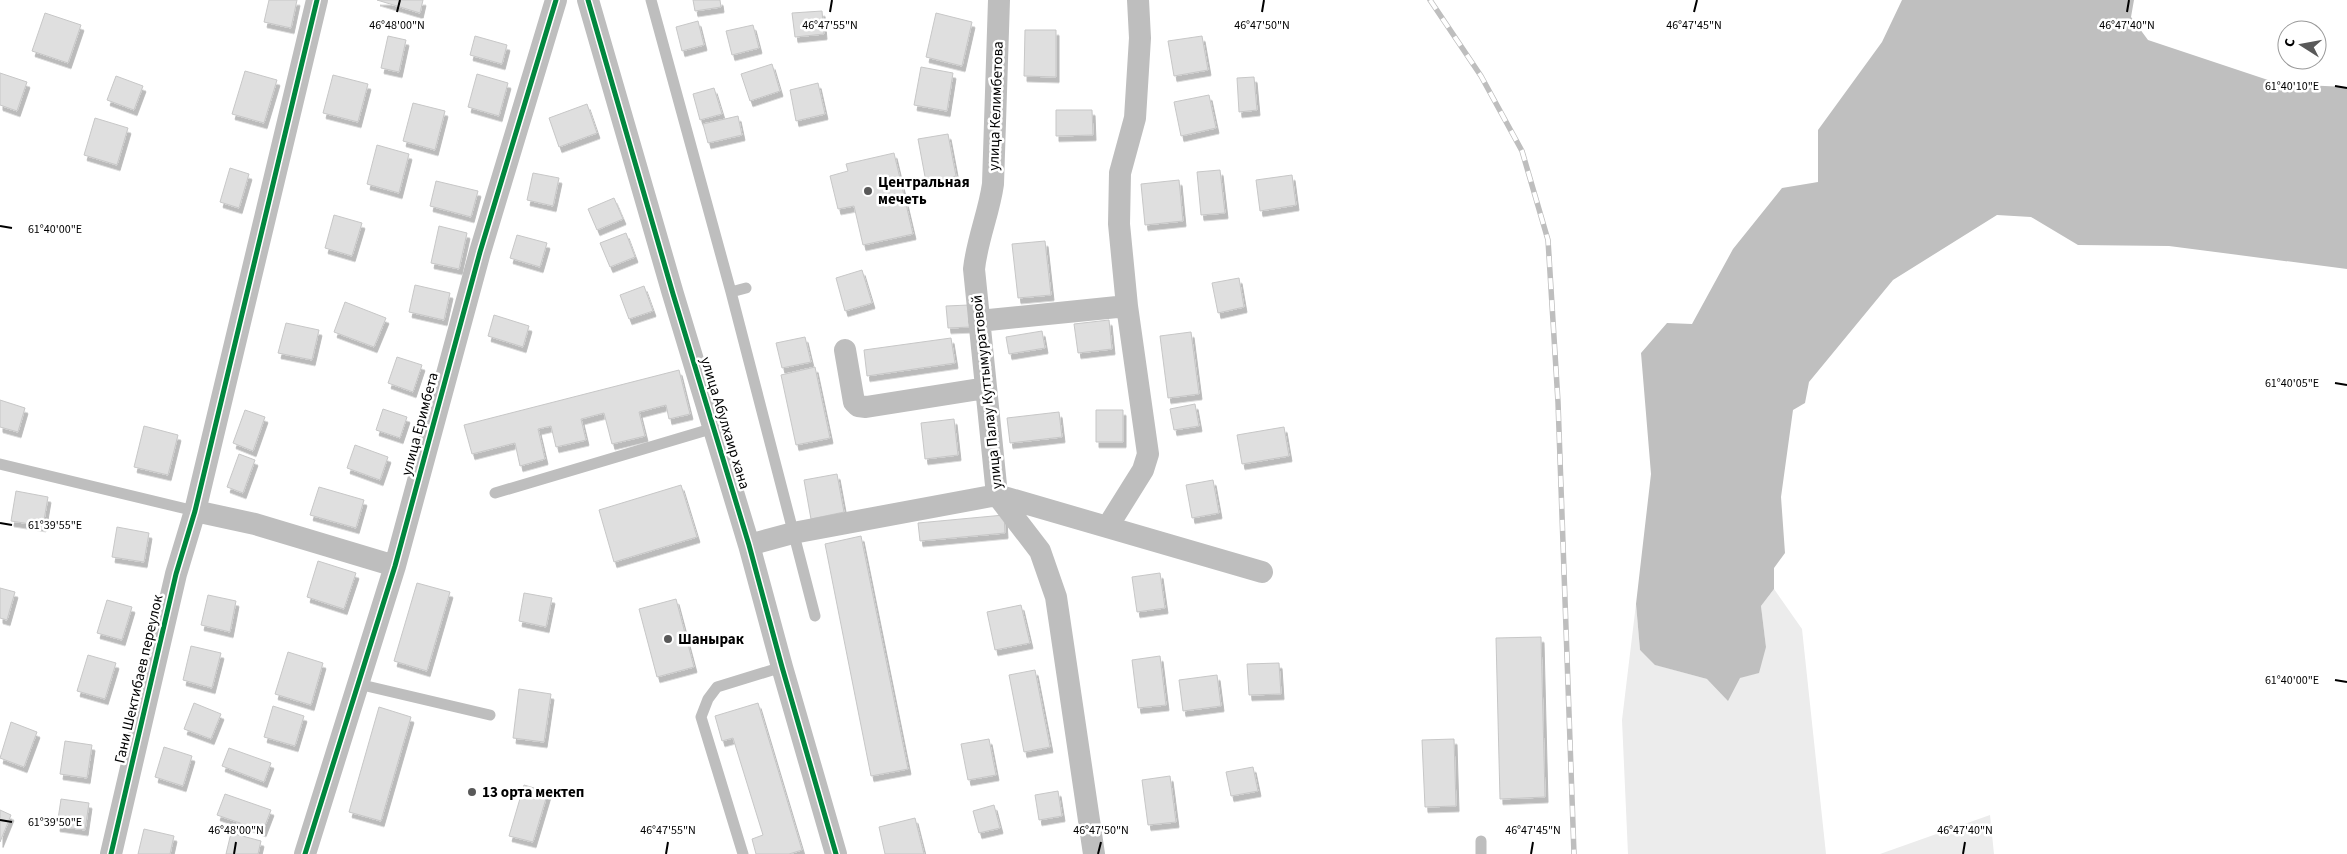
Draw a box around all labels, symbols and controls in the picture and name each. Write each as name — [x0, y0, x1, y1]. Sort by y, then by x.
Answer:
text: 46°48'00"N — [369, 17, 425, 34]
text: 46°47'55"N — [802, 17, 858, 34]
text: 46°47'50"N — [1234, 17, 1290, 34]
text: 46°47'45"N — [1666, 17, 1722, 34]
text: 46°47'40"N — [2099, 17, 2155, 34]
north arrow — [2277, 20, 2327, 70]
text: С — [2280, 37, 2301, 49]
street label: улица Келимбетова — [983, 41, 1009, 171]
text: 61°40'10"E — [2265, 78, 2319, 95]
place label: Центральная мечеть — [878, 172, 970, 210]
marker: Центральная мечеть — [862, 185, 874, 197]
text: 61°40'00"E — [28, 221, 82, 238]
street label: улица Палау Куттымуратовой — [966, 294, 1008, 490]
street label: улица Абулхаир хана — [695, 354, 755, 492]
street label: улица Еримбета — [396, 370, 444, 478]
text: 61°40'05"E — [2265, 375, 2319, 392]
text: 61°39'55"E — [28, 517, 82, 534]
street label: Гани Шектибаев переулок — [109, 592, 169, 765]
place label: Шанырак — [678, 629, 745, 650]
marker: Шанырак — [662, 633, 674, 645]
text: 61°40'00"E — [2265, 672, 2319, 689]
place label: 13 орта мектеп — [482, 782, 584, 803]
marker: 13 орта мектеп — [466, 786, 478, 798]
text: 61°39'50"E — [28, 814, 82, 831]
text: 46°48'00"N — [208, 822, 264, 839]
text: 46°47'55"N — [640, 822, 696, 839]
text: 46°47'50"N — [1073, 822, 1129, 839]
text: 46°47'45"N — [1505, 822, 1561, 839]
text: 46°47'40"N — [1937, 822, 1993, 839]

